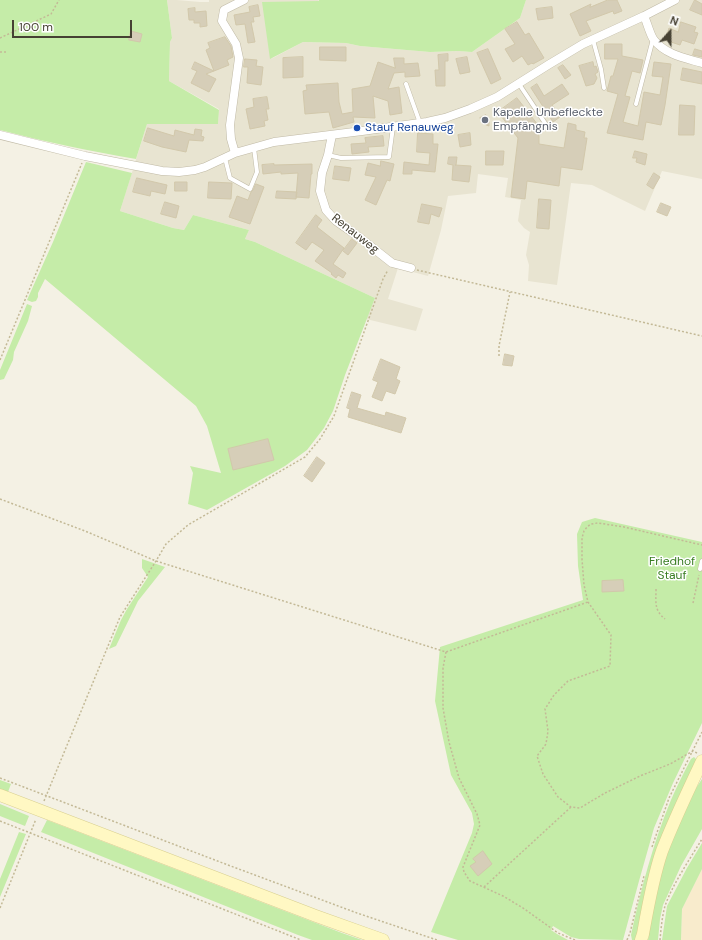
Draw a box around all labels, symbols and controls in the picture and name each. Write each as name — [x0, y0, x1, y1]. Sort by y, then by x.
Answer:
scale bar — [14, 12, 134, 38]
north arrow — [650, 12, 690, 52]
text: N — [668, 13, 681, 29]
text: 100 m — [19, 19, 53, 35]
place label: Kapelle Unbefleckte Empfängnis — [493, 106, 603, 134]
marker: Kapelle Unbefleckte Empfängnis — [480, 115, 490, 125]
place label: Stauf Renauweg — [365, 121, 454, 135]
marker: Stauf Renauweg — [352, 123, 362, 133]
street label: Renauweg — [328, 211, 382, 257]
park label: Friedhof Stauf — [649, 555, 695, 583]

